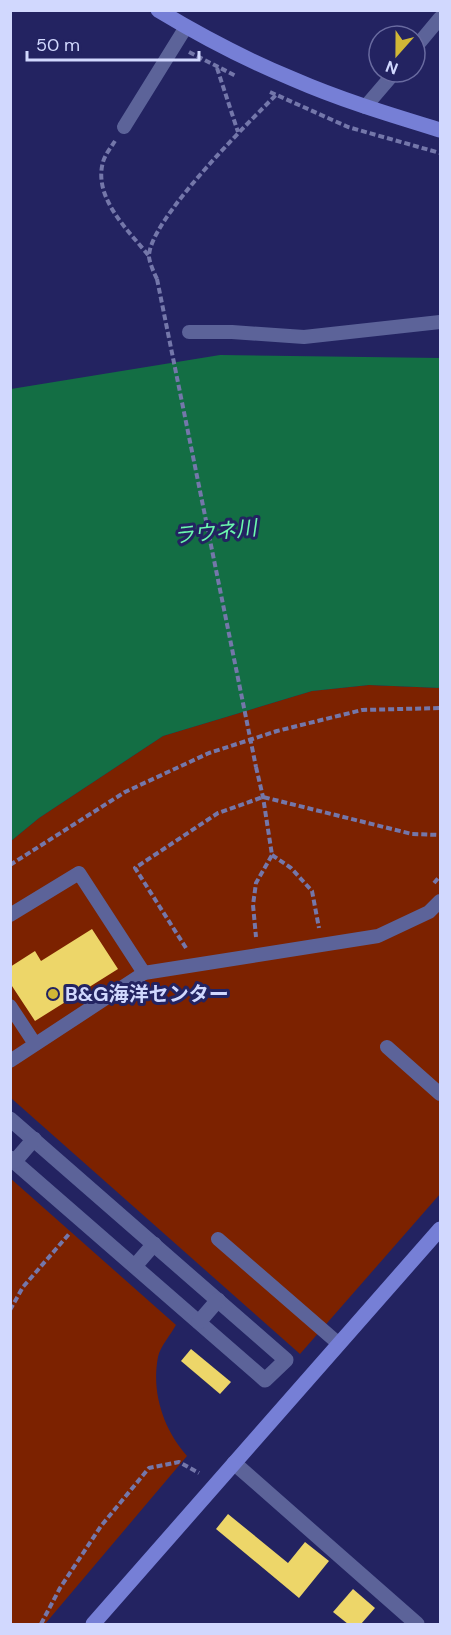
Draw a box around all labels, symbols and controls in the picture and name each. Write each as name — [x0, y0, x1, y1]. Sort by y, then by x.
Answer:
scale bar — [27, 24, 200, 62]
north arrow — [367, 24, 427, 84]
text: 50 m — [36, 33, 80, 57]
text: N — [383, 56, 401, 79]
water label: ラウネ川 — [172, 513, 260, 550]
place label: B&G海洋センター — [65, 981, 229, 1007]
marker: B&G海洋センター — [46, 987, 60, 1001]

